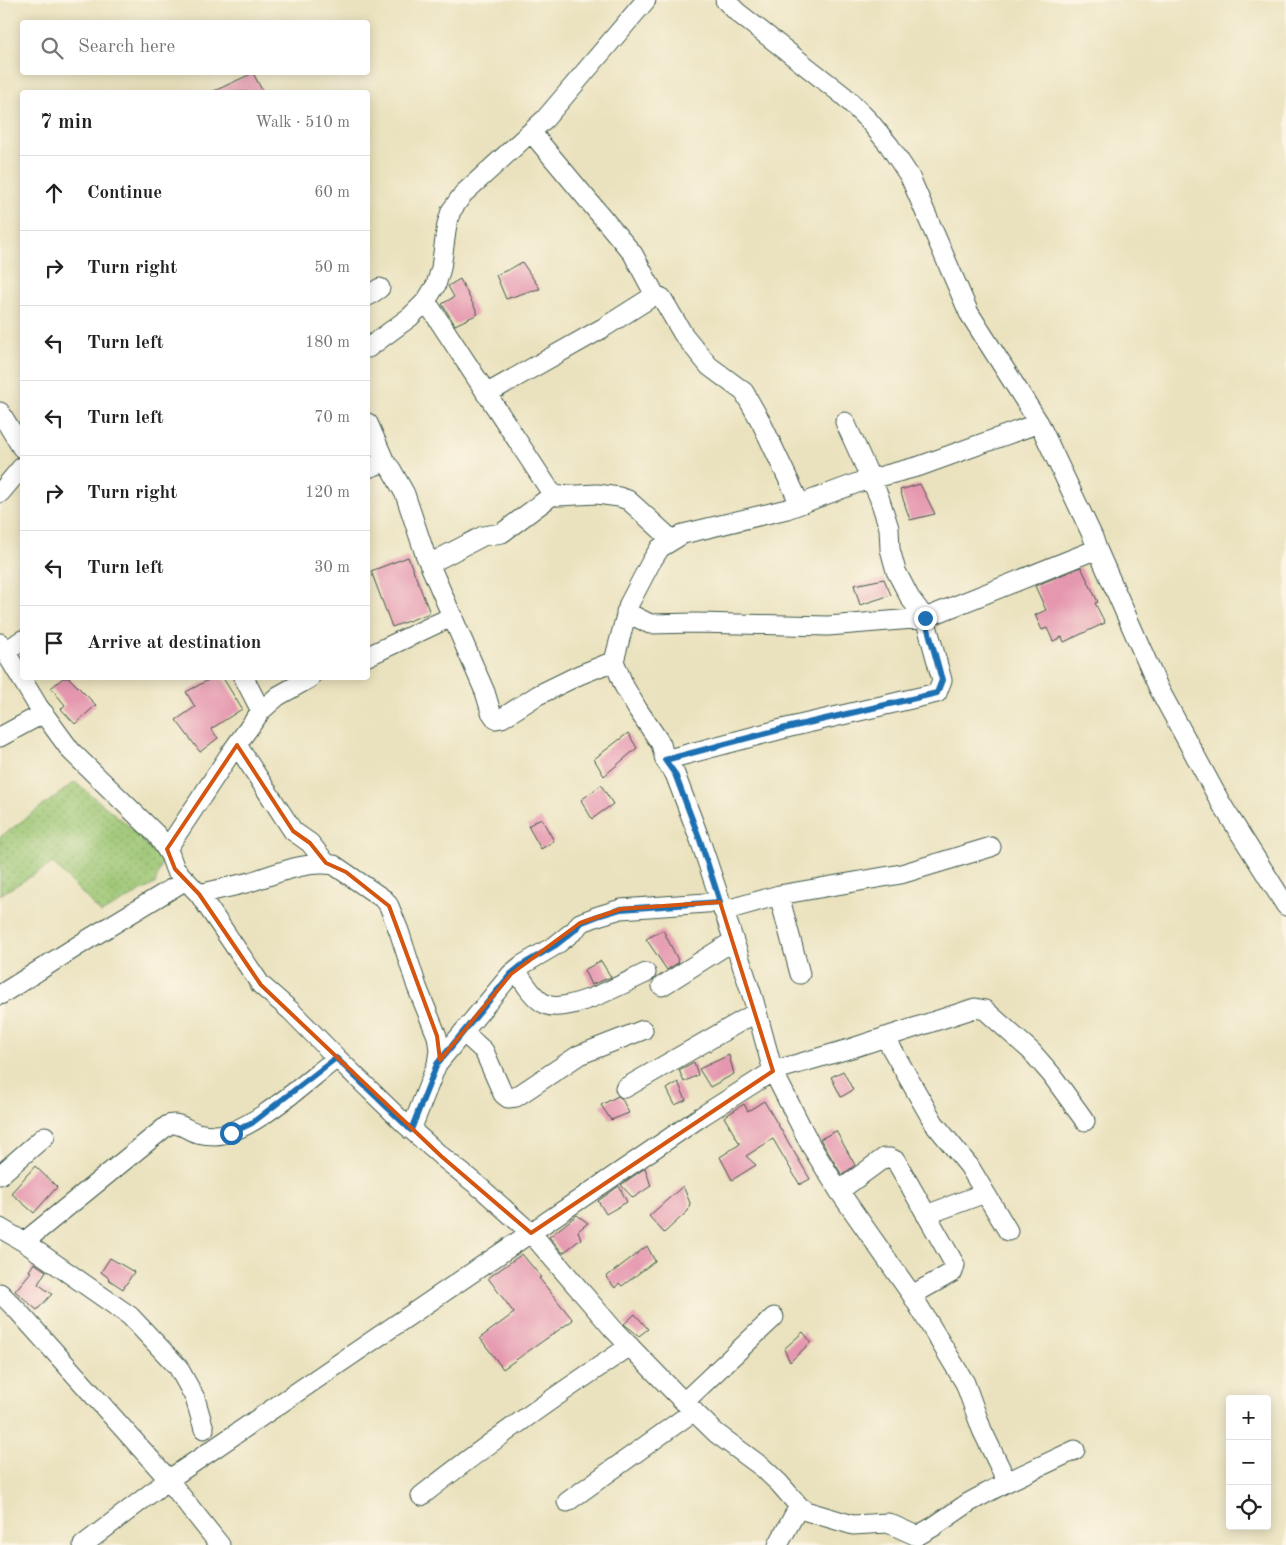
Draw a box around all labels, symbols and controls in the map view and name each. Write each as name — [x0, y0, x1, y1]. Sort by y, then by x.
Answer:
search box — [20, 20, 370, 75]
icon: search — [38, 34, 66, 62]
text: Search here — [78, 38, 175, 57]
text: 7 min — [40, 112, 93, 133]
text: Walk · 510 m — [255, 115, 350, 131]
icon: ahead — [40, 179, 68, 207]
text: Continue — [87, 184, 162, 203]
text: 60 m — [314, 185, 350, 201]
icon: right — [40, 254, 68, 282]
text: Turn right — [87, 259, 177, 278]
text: 50 m — [314, 260, 350, 276]
icon: left — [40, 329, 68, 357]
text: Turn left — [87, 334, 164, 353]
text: 180 m — [305, 335, 350, 351]
icon: left — [40, 404, 68, 432]
text: Turn left — [87, 409, 164, 428]
text: 70 m — [314, 410, 350, 426]
icon: right — [40, 479, 68, 507]
text: Turn right — [87, 484, 177, 503]
text: 120 m — [305, 485, 350, 501]
icon: left — [40, 554, 68, 582]
text: Turn left — [87, 559, 164, 578]
text: 30 m — [314, 560, 350, 576]
route end — [914, 607, 937, 630]
icon: arrive — [40, 629, 68, 657]
text: Arrive at destination — [87, 634, 261, 653]
route start — [220, 1122, 243, 1145]
map controls — [1226, 1395, 1271, 1530]
button: + — [1226, 1395, 1271, 1440]
button: − — [1226, 1440, 1271, 1485]
button: locate — [1226, 1485, 1271, 1530]

